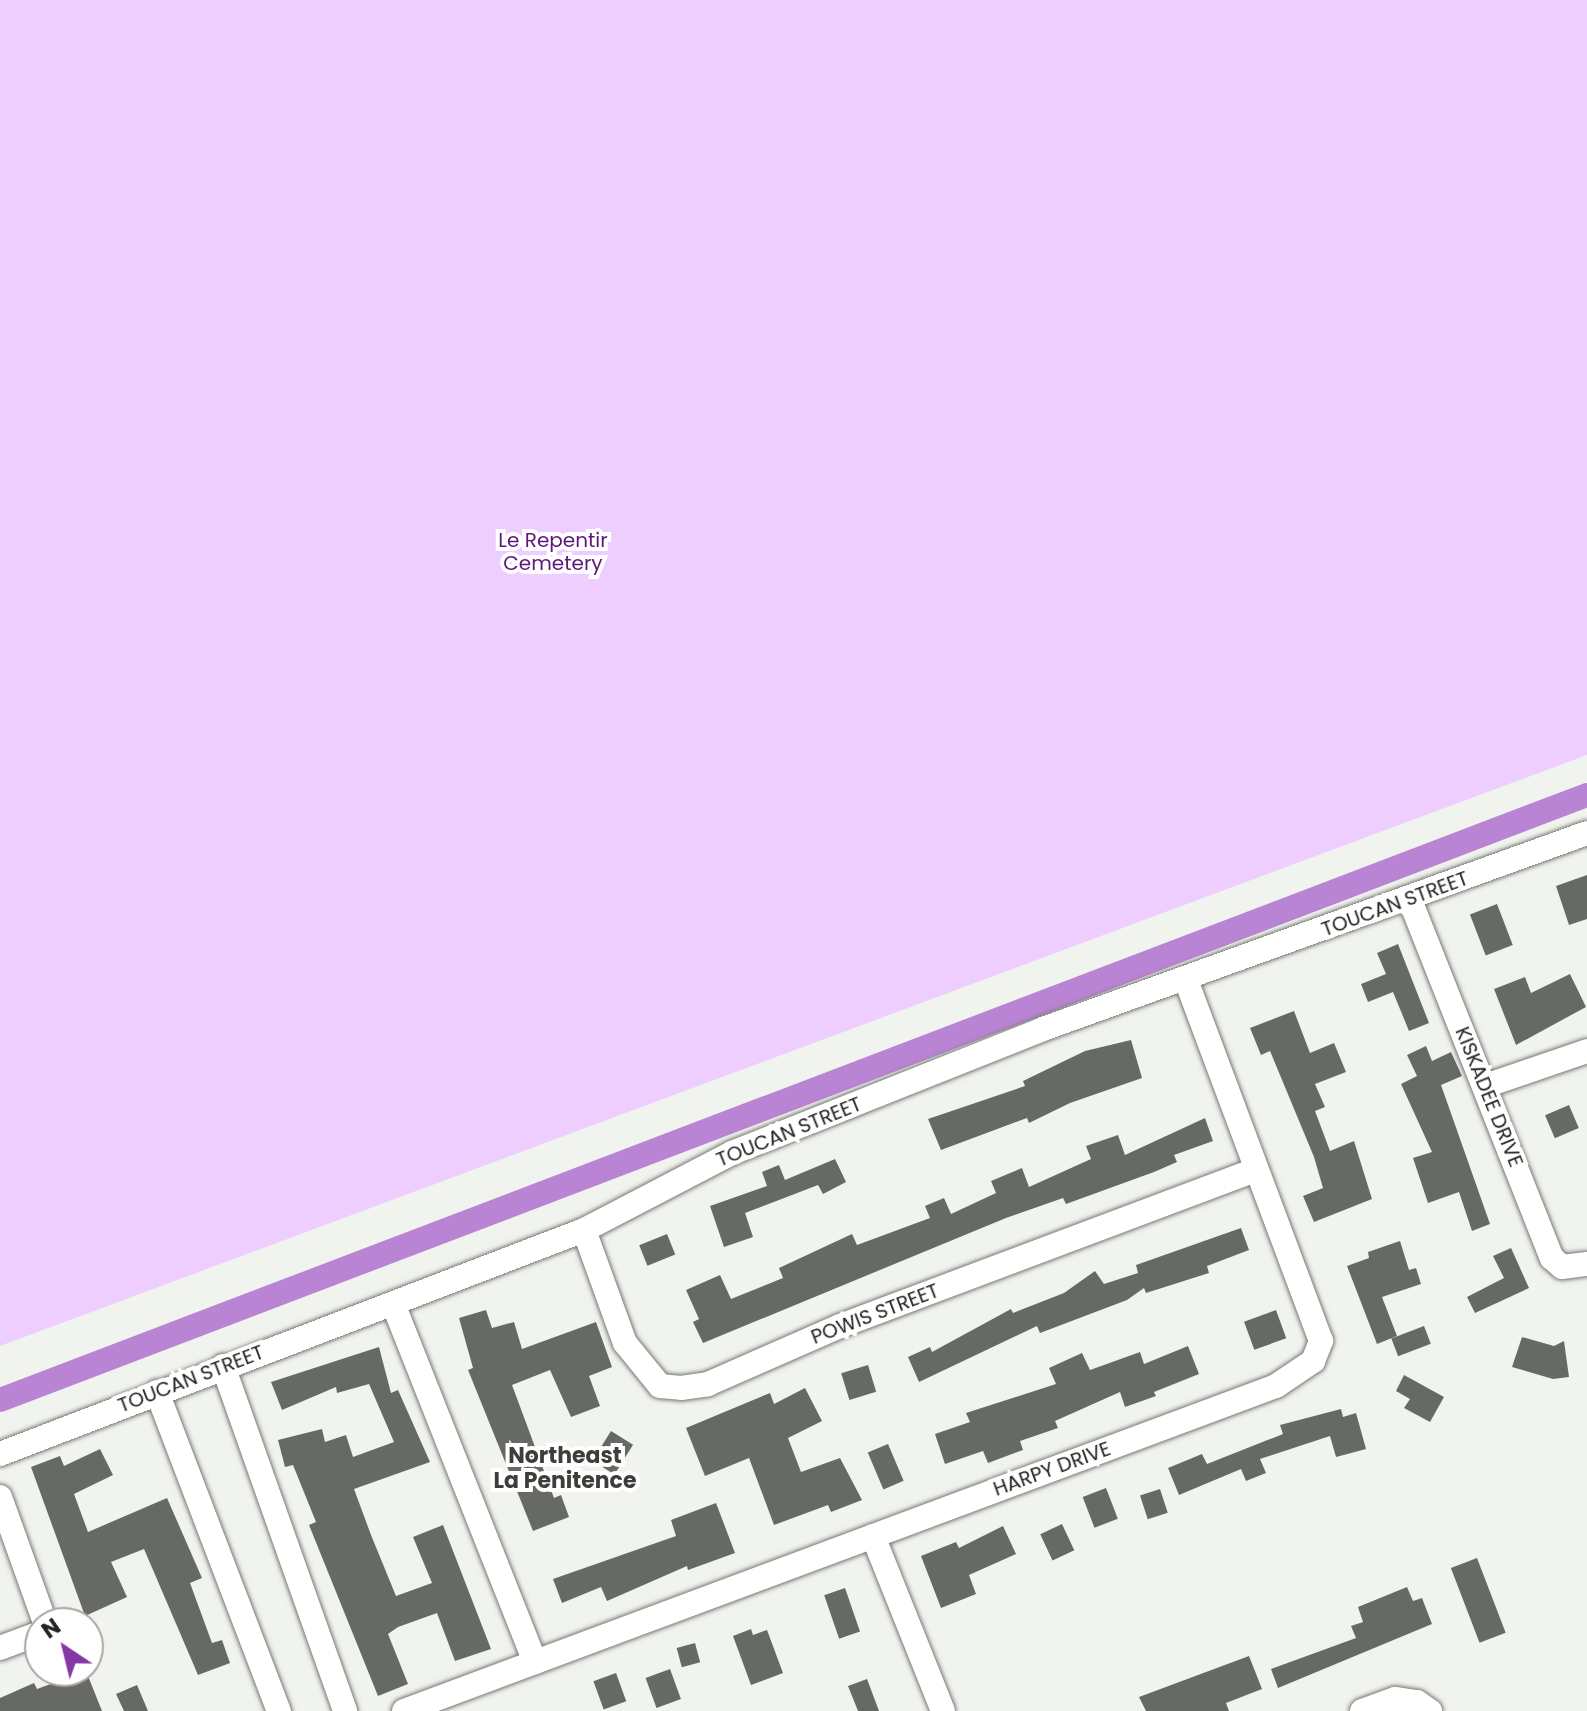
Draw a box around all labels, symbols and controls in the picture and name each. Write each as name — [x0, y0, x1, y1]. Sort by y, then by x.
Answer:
park label: Le Repentir Cemetery — [498, 528, 608, 575]
street label: TOUCAN STREET — [1318, 866, 1472, 942]
street label: KISKADEE DRIVE — [1450, 1023, 1528, 1171]
street label: TOUCAN STREET — [713, 1092, 865, 1172]
street label: POWIS STREET — [808, 1279, 942, 1349]
street label: TOUCAN STREET — [115, 1340, 267, 1418]
street label: HARPY DRIVE — [990, 1437, 1114, 1501]
district label: Northeast La Penitence — [494, 1442, 636, 1494]
north arrow — [24, 1607, 104, 1687]
text: N — [35, 1611, 67, 1646]

